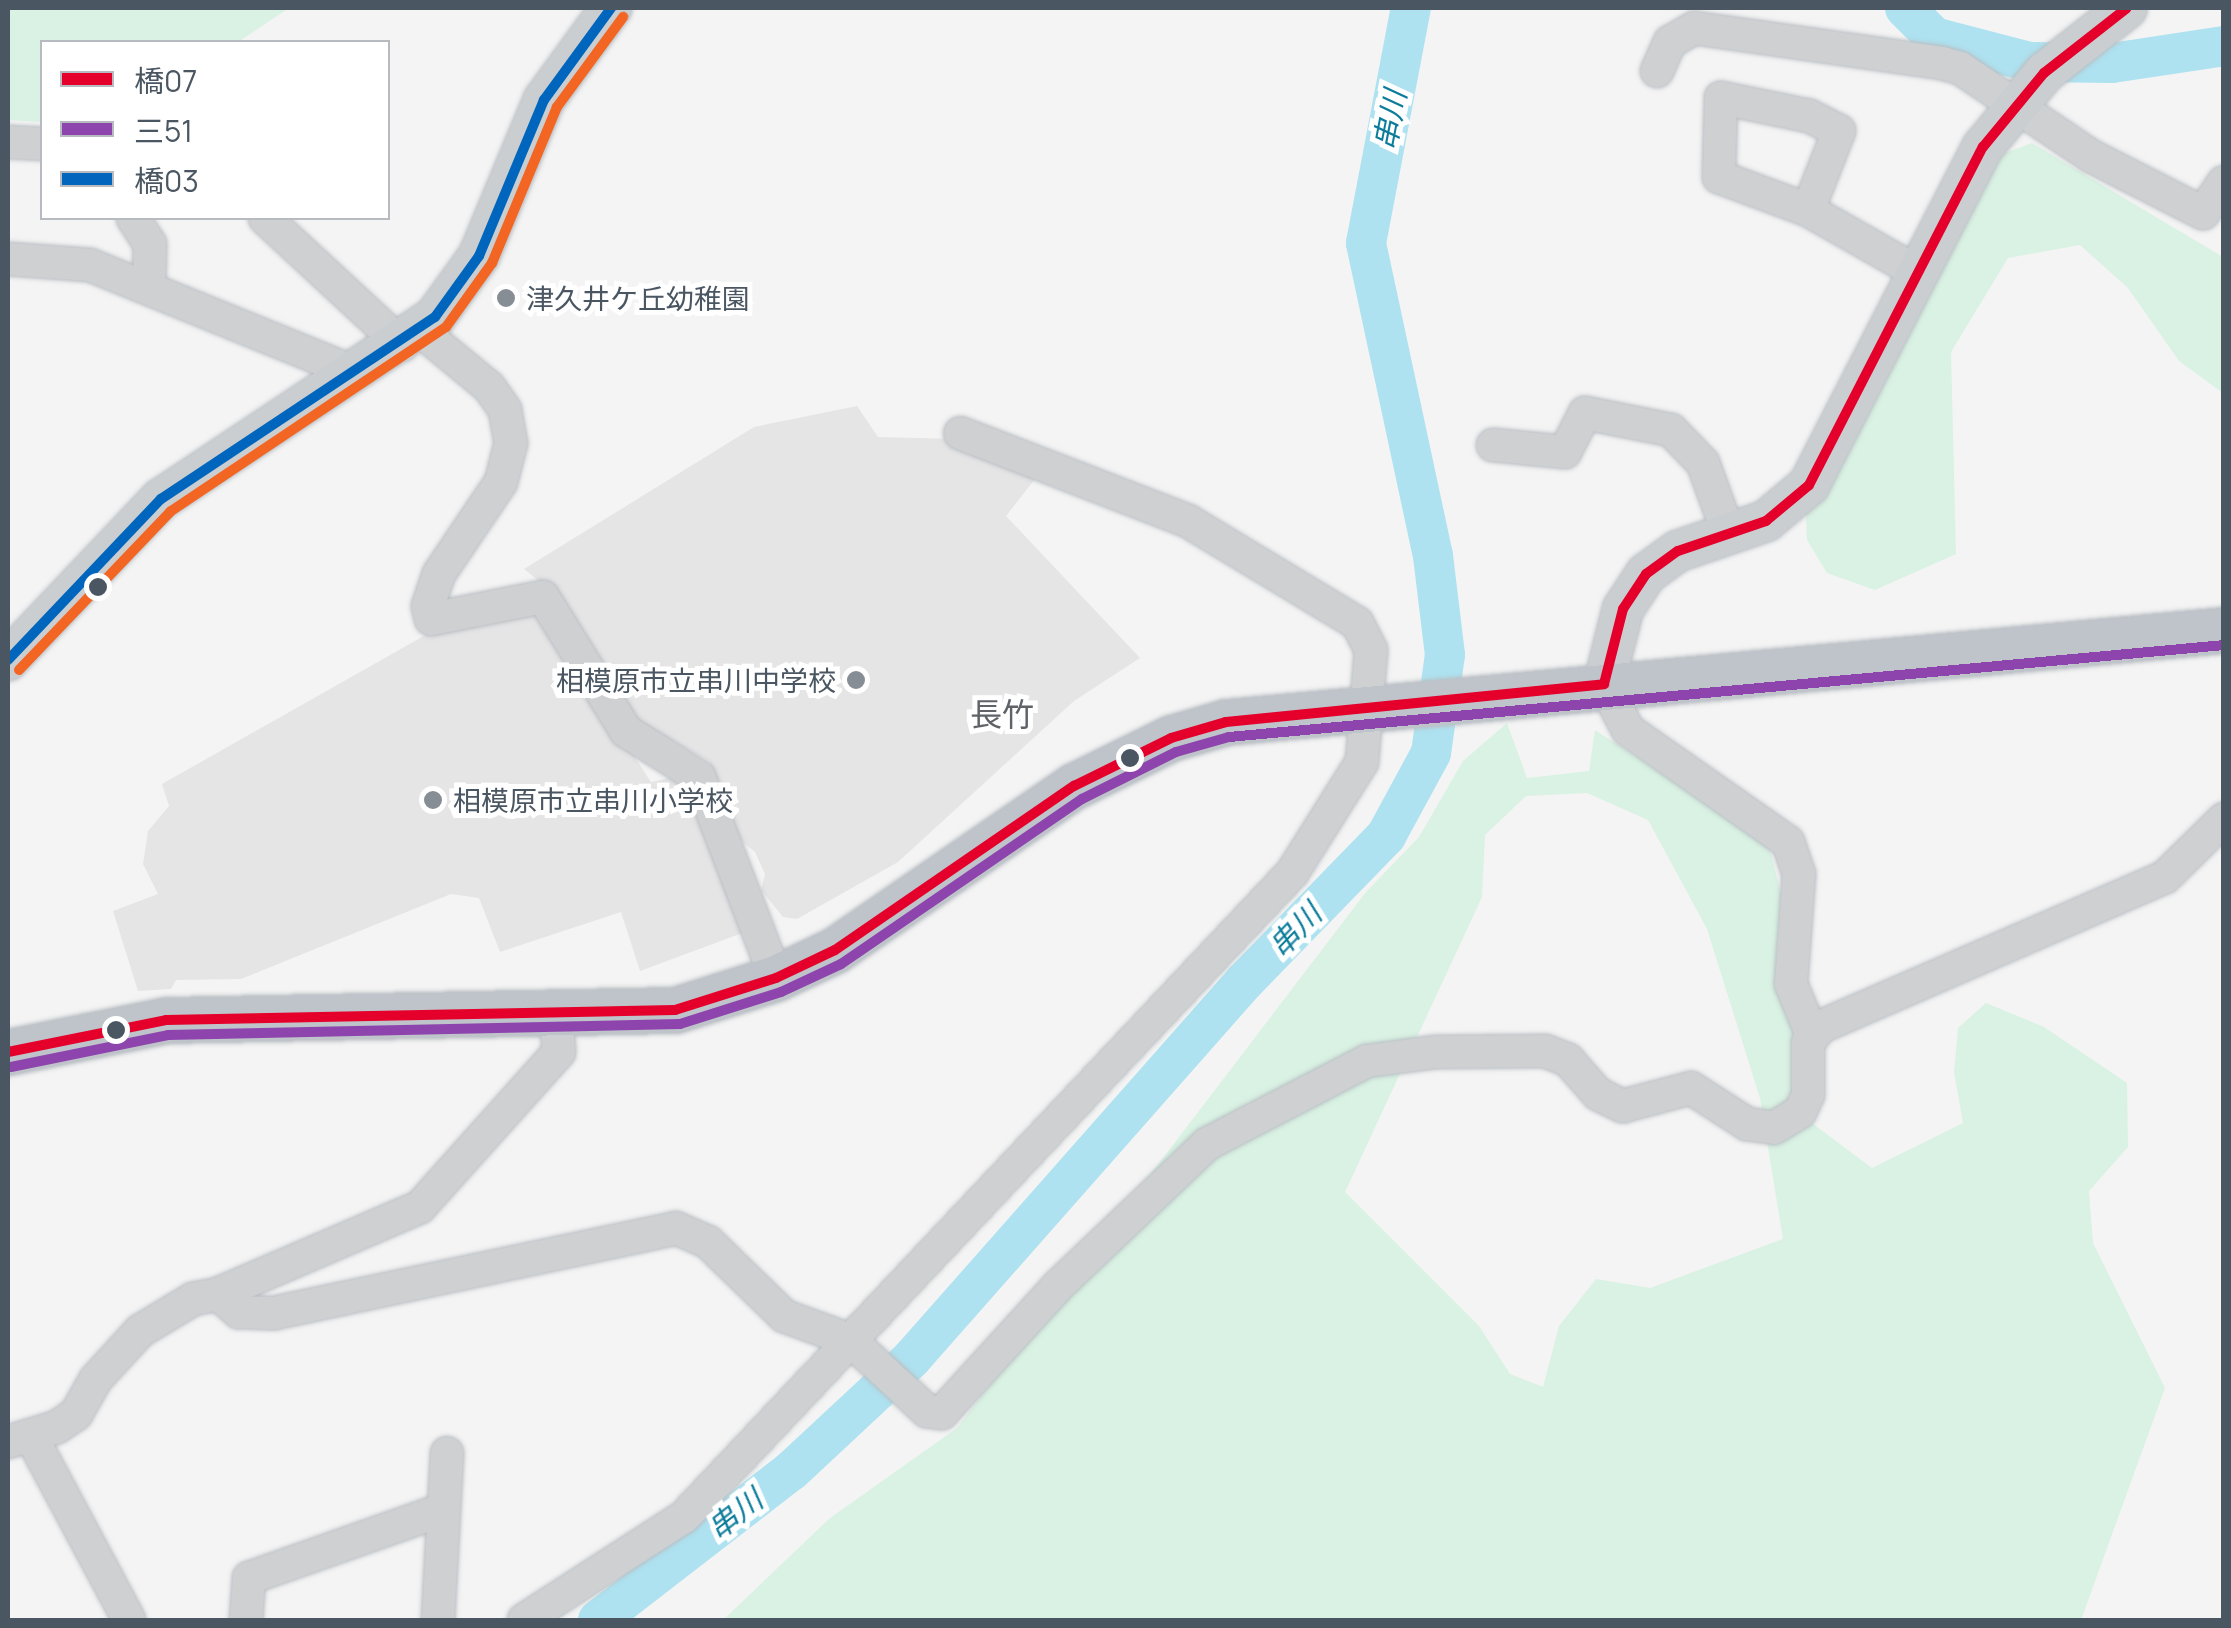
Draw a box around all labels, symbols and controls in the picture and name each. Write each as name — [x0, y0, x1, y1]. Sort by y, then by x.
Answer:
legend — [40, 40, 390, 220]
text: 橋07 — [134, 60, 197, 101]
water label: 串川 — [1367, 87, 1413, 153]
text: 三51 — [134, 110, 193, 151]
text: 橋03 — [134, 160, 199, 201]
place label: 津久井ケ丘幼稚園 — [526, 281, 750, 315]
marker: 津久井ケ丘幼稚園 — [495, 287, 517, 309]
unlabelled marker — [88, 577, 108, 597]
place label: 相模原市立串川中学校 — [556, 663, 836, 697]
marker: 相模原市立串川中学校 — [845, 669, 867, 691]
district label: 長竹 — [970, 695, 1034, 733]
unlabelled marker — [1120, 748, 1140, 768]
place label: 相模原市立串川小学校 — [453, 783, 733, 817]
marker: 相模原市立串川小学校 — [422, 789, 444, 811]
water label: 串川 — [1261, 896, 1329, 964]
unlabelled marker — [106, 1020, 126, 1040]
water label: 串川 — [700, 1481, 770, 1547]

